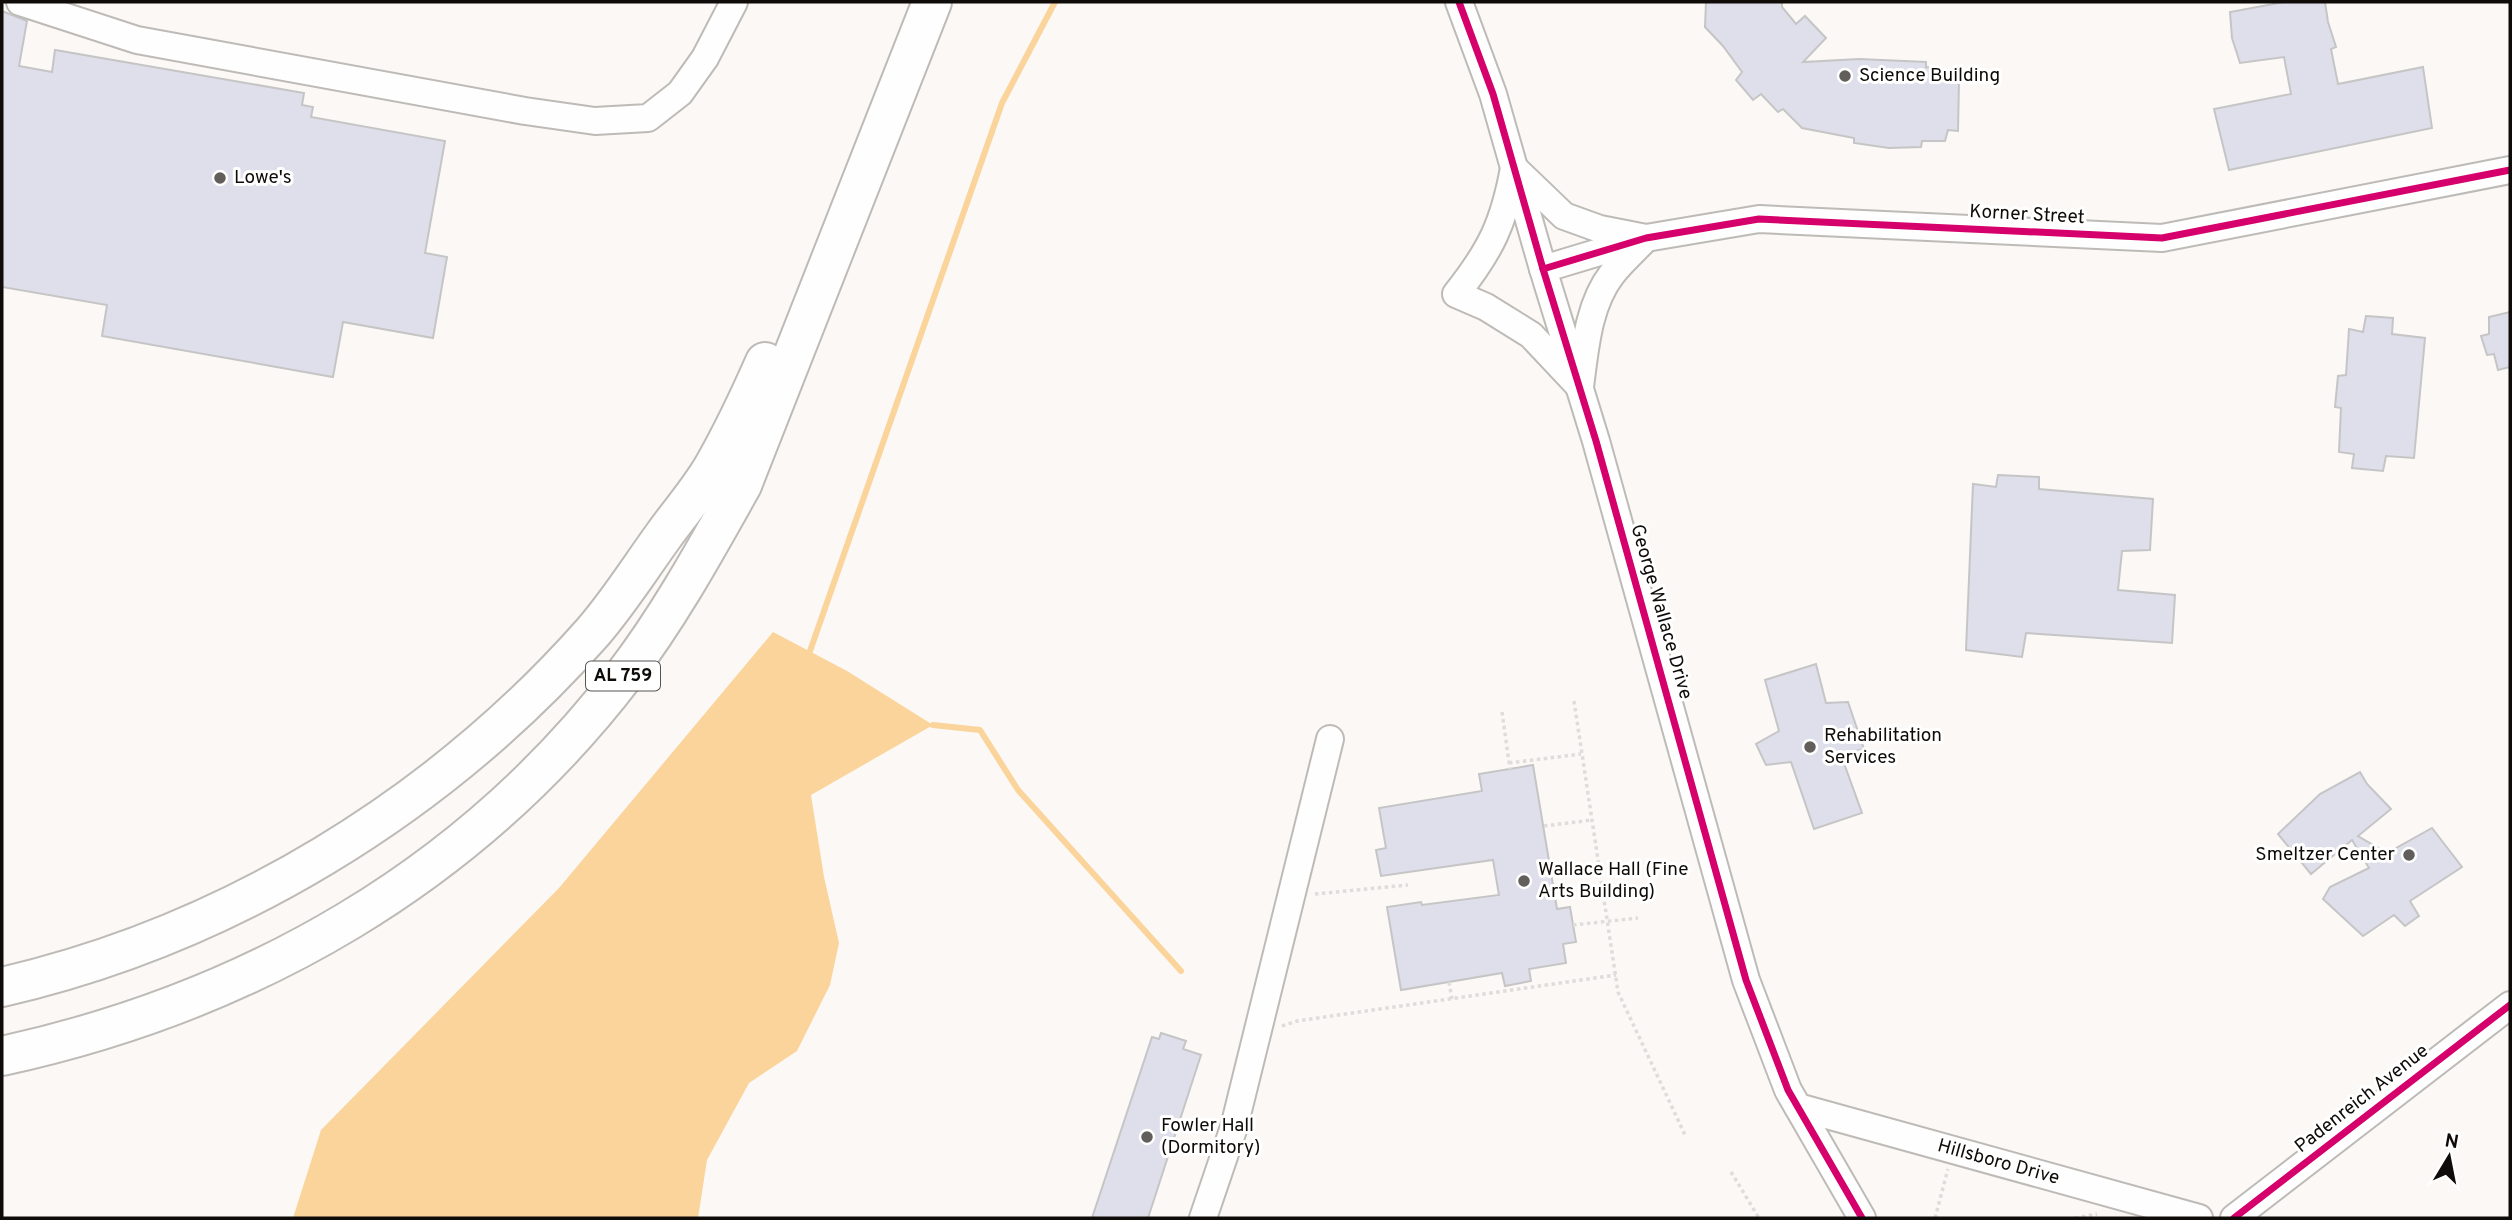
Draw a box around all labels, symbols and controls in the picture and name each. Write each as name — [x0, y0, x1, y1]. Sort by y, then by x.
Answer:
place label: Science Building — [1859, 64, 2000, 88]
marker: Science Building — [1837, 68, 1853, 84]
place label: Lowe's — [234, 166, 292, 190]
marker: Lowe's — [212, 170, 228, 186]
street label: Korner Street — [1969, 200, 2085, 230]
street label: George Wallace Drive — [1625, 522, 1697, 702]
road number: AL 759 — [586, 662, 660, 690]
place label: Rehabilitation Services — [1824, 724, 1942, 770]
marker: Rehabilitation Services — [1802, 739, 1818, 755]
place label: Smeltzer Center — [2255, 843, 2396, 867]
marker: Smeltzer Center — [2401, 847, 2417, 863]
place label: Wallace Hall (Fine Arts Building) — [1538, 858, 1688, 904]
marker: Wallace Hall (Fine Arts Building) — [1516, 873, 1532, 889]
street label: Padenreich Avenue — [2290, 1039, 2434, 1159]
place label: Fowler Hall (Dormitory) — [1161, 1114, 1261, 1160]
north arrow — [2414, 1122, 2484, 1192]
marker: Fowler Hall (Dormitory) — [1139, 1129, 1155, 1145]
text: N — [2443, 1129, 2460, 1155]
street label: Hillsboro Drive — [1935, 1134, 2062, 1191]

